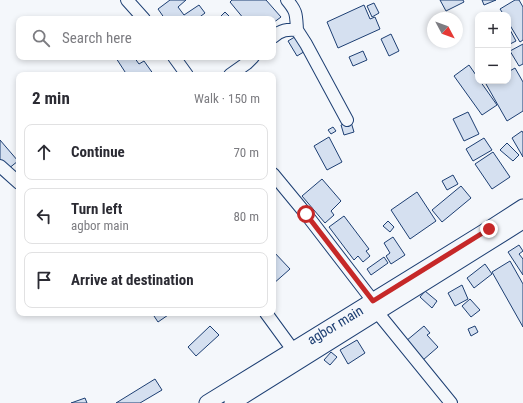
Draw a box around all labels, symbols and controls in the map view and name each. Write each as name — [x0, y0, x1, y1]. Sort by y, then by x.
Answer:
north arrow — [427, 12, 463, 48]
map controls — [475, 12, 511, 84]
button: + — [475, 12, 511, 48]
search box — [16, 16, 276, 60]
icon: search — [30, 27, 52, 49]
text: Search here — [62, 29, 132, 47]
button: − — [475, 48, 511, 84]
text: 2 min — [32, 88, 70, 108]
text: Walk · 150 m — [194, 91, 260, 106]
icon: ahead — [33, 141, 55, 163]
text: Continue — [71, 143, 125, 161]
text: 70 m — [233, 145, 259, 160]
text: Turn left — [71, 200, 122, 218]
icon: left — [33, 205, 55, 227]
route start — [297, 205, 315, 223]
text: 80 m — [233, 209, 259, 224]
text: agbor main — [71, 218, 129, 233]
route end — [480, 220, 498, 238]
icon: arrive — [33, 269, 55, 291]
text: Arrive at destination — [71, 271, 194, 289]
street label: agbor main — [304, 302, 366, 348]

